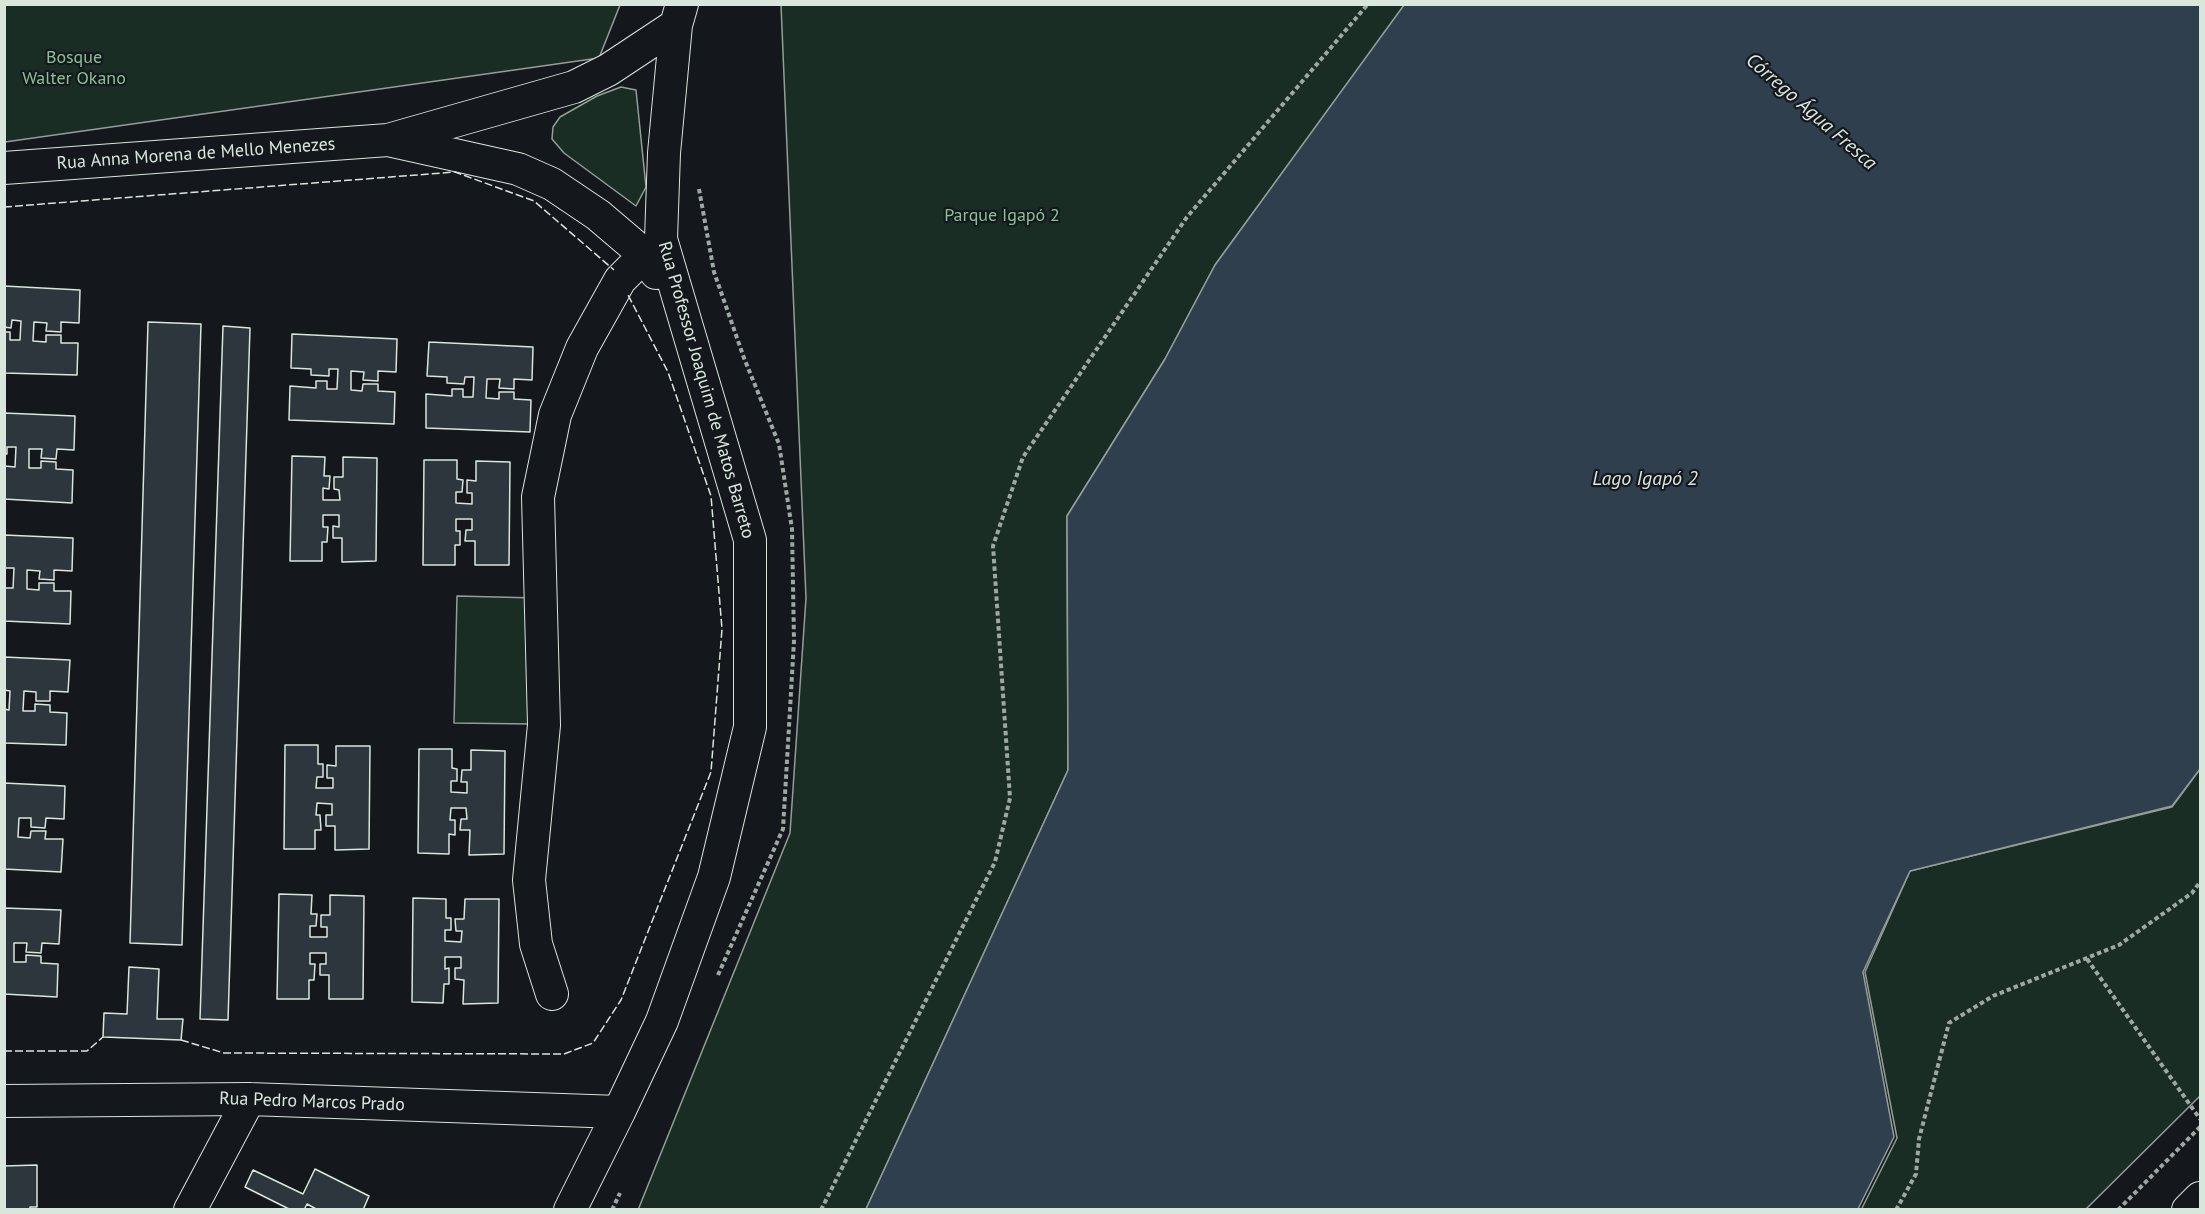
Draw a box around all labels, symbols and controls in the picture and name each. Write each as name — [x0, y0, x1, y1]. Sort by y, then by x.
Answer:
park label: Bosque Walter Okano — [22, 47, 126, 90]
water label: Córrego Água Fresca — [1741, 49, 1881, 175]
street label: Rua Anna Morena de Mello Menezes — [56, 133, 336, 175]
park label: Parque Igapó 2 — [944, 205, 1060, 227]
street label: Rua Professor Joaquim de Matos Barreto — [653, 239, 759, 541]
water label: Lago Igapó 2 — [1592, 467, 1698, 491]
street label: Rua Pedro Marcos Prado — [219, 1088, 405, 1116]

